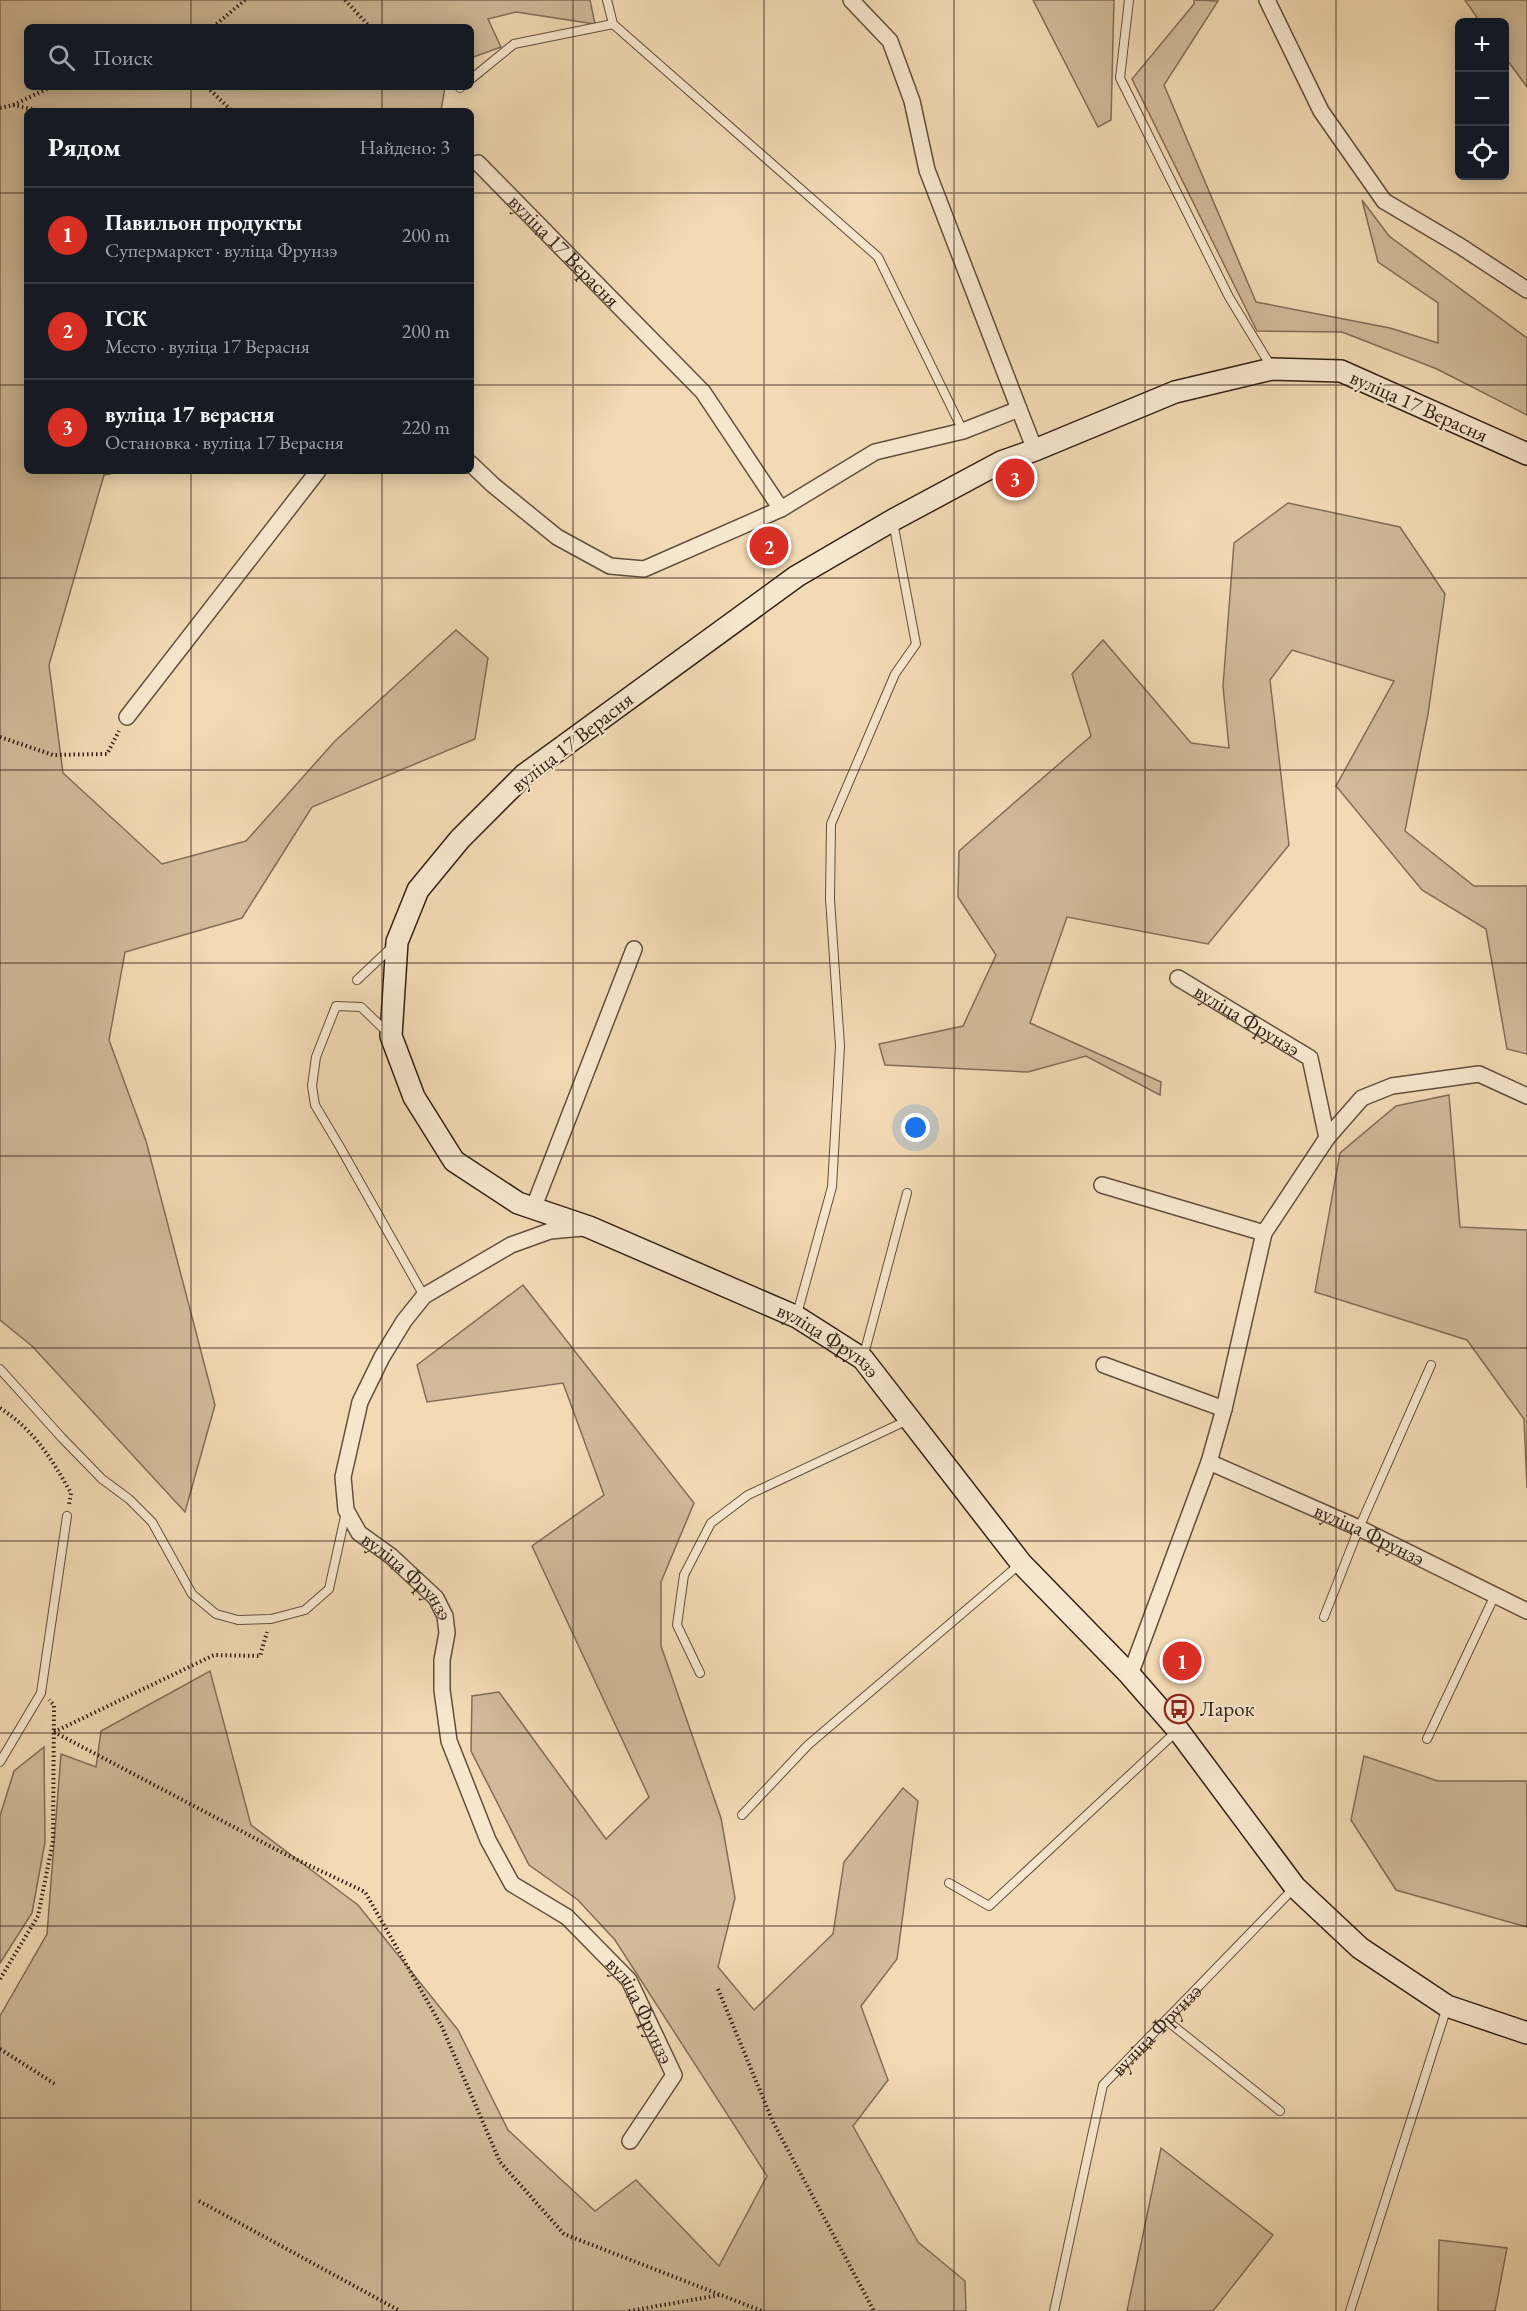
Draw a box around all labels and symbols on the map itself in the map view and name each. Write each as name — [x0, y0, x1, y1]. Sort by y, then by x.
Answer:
street label: вуліца 17 Верасня — [503, 188, 626, 313]
street label: вуліца 17 Верасня — [1346, 363, 1492, 448]
pin: 3 — [996, 456, 1034, 500]
pin: 2 — [750, 524, 788, 568]
street label: вуліца 17 Верасня — [505, 685, 638, 798]
street label: вуліца Фрунзэ — [1190, 977, 1305, 1062]
your location — [901, 1113, 930, 1142]
street label: вуліца Фрунзэ — [773, 1296, 886, 1383]
street label: вуліца Фрунзэ — [1310, 1496, 1429, 1571]
street label: вуліца Фрунзэ — [357, 1525, 459, 1622]
pin: 1 — [1162, 1638, 1202, 1684]
bus stop icon: Ларок — [1163, 1693, 1195, 1725]
place label: Ларок — [1200, 1695, 1255, 1722]
street label: вуліца Фрунзэ — [600, 1950, 681, 2068]
street label: вуліца Фрунзэ — [1105, 1977, 1207, 2082]

